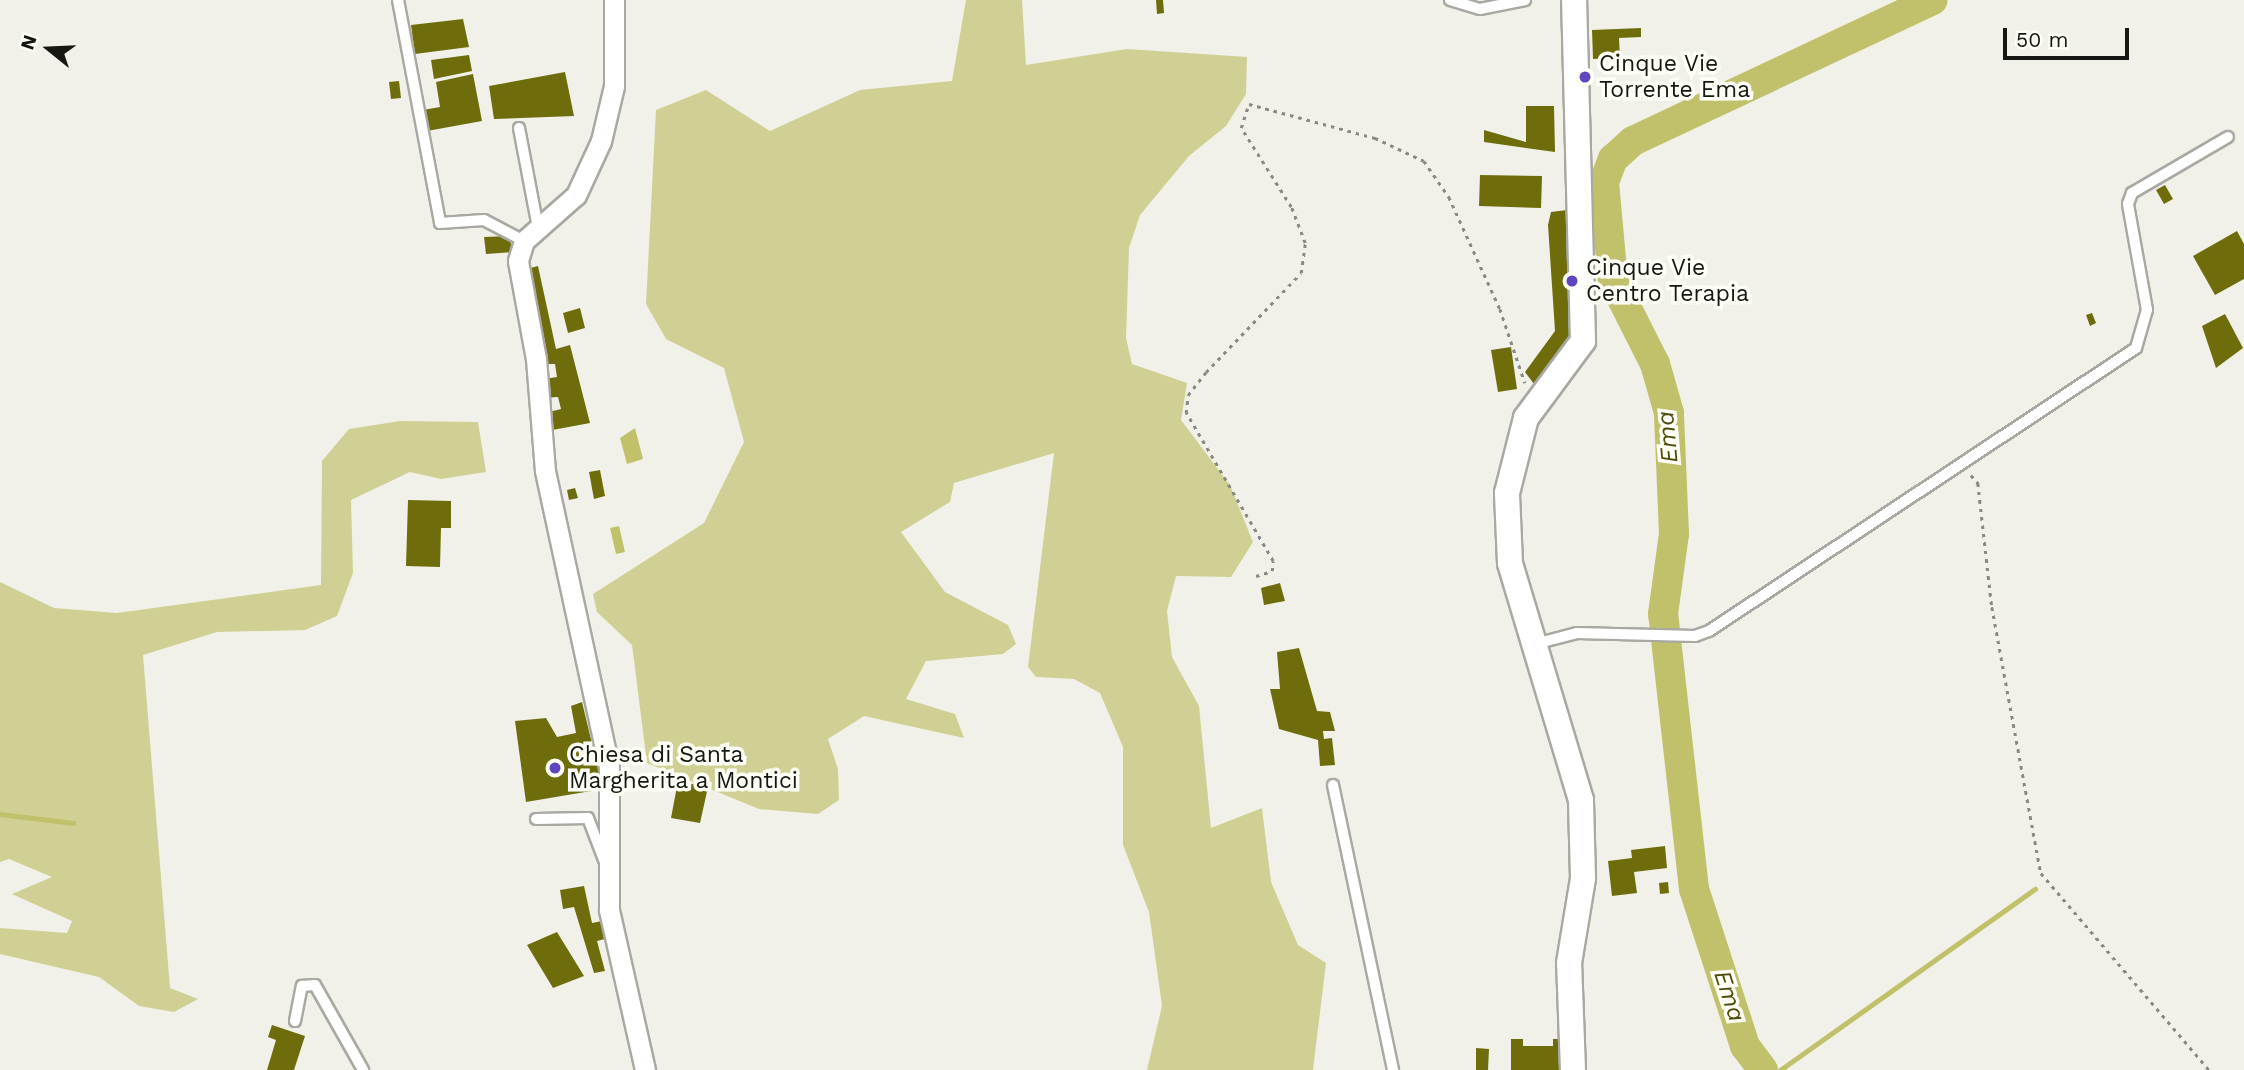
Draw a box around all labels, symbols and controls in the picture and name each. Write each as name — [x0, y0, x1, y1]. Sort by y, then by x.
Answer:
north arrow — [14, 14, 84, 84]
scale bar — [2006, 14, 2132, 58]
text: 50 m — [2016, 27, 2068, 52]
text: N — [15, 32, 42, 53]
place label: Cinque Vie Torrente Ema — [1599, 50, 1750, 104]
marker: Cinque Vie Torrente Ema — [1577, 69, 1593, 85]
place label: Cinque Vie Centro Terapia — [1586, 254, 1750, 308]
marker: Cinque Vie Centro Terapia — [1564, 273, 1580, 289]
water label: Ema — [1651, 410, 1685, 464]
place label: Chiesa di Santa Margherita a Montici — [569, 741, 799, 795]
marker: Chiesa di Santa Margherita a Montici — [547, 760, 563, 776]
water label: Ema — [1707, 967, 1751, 1025]

